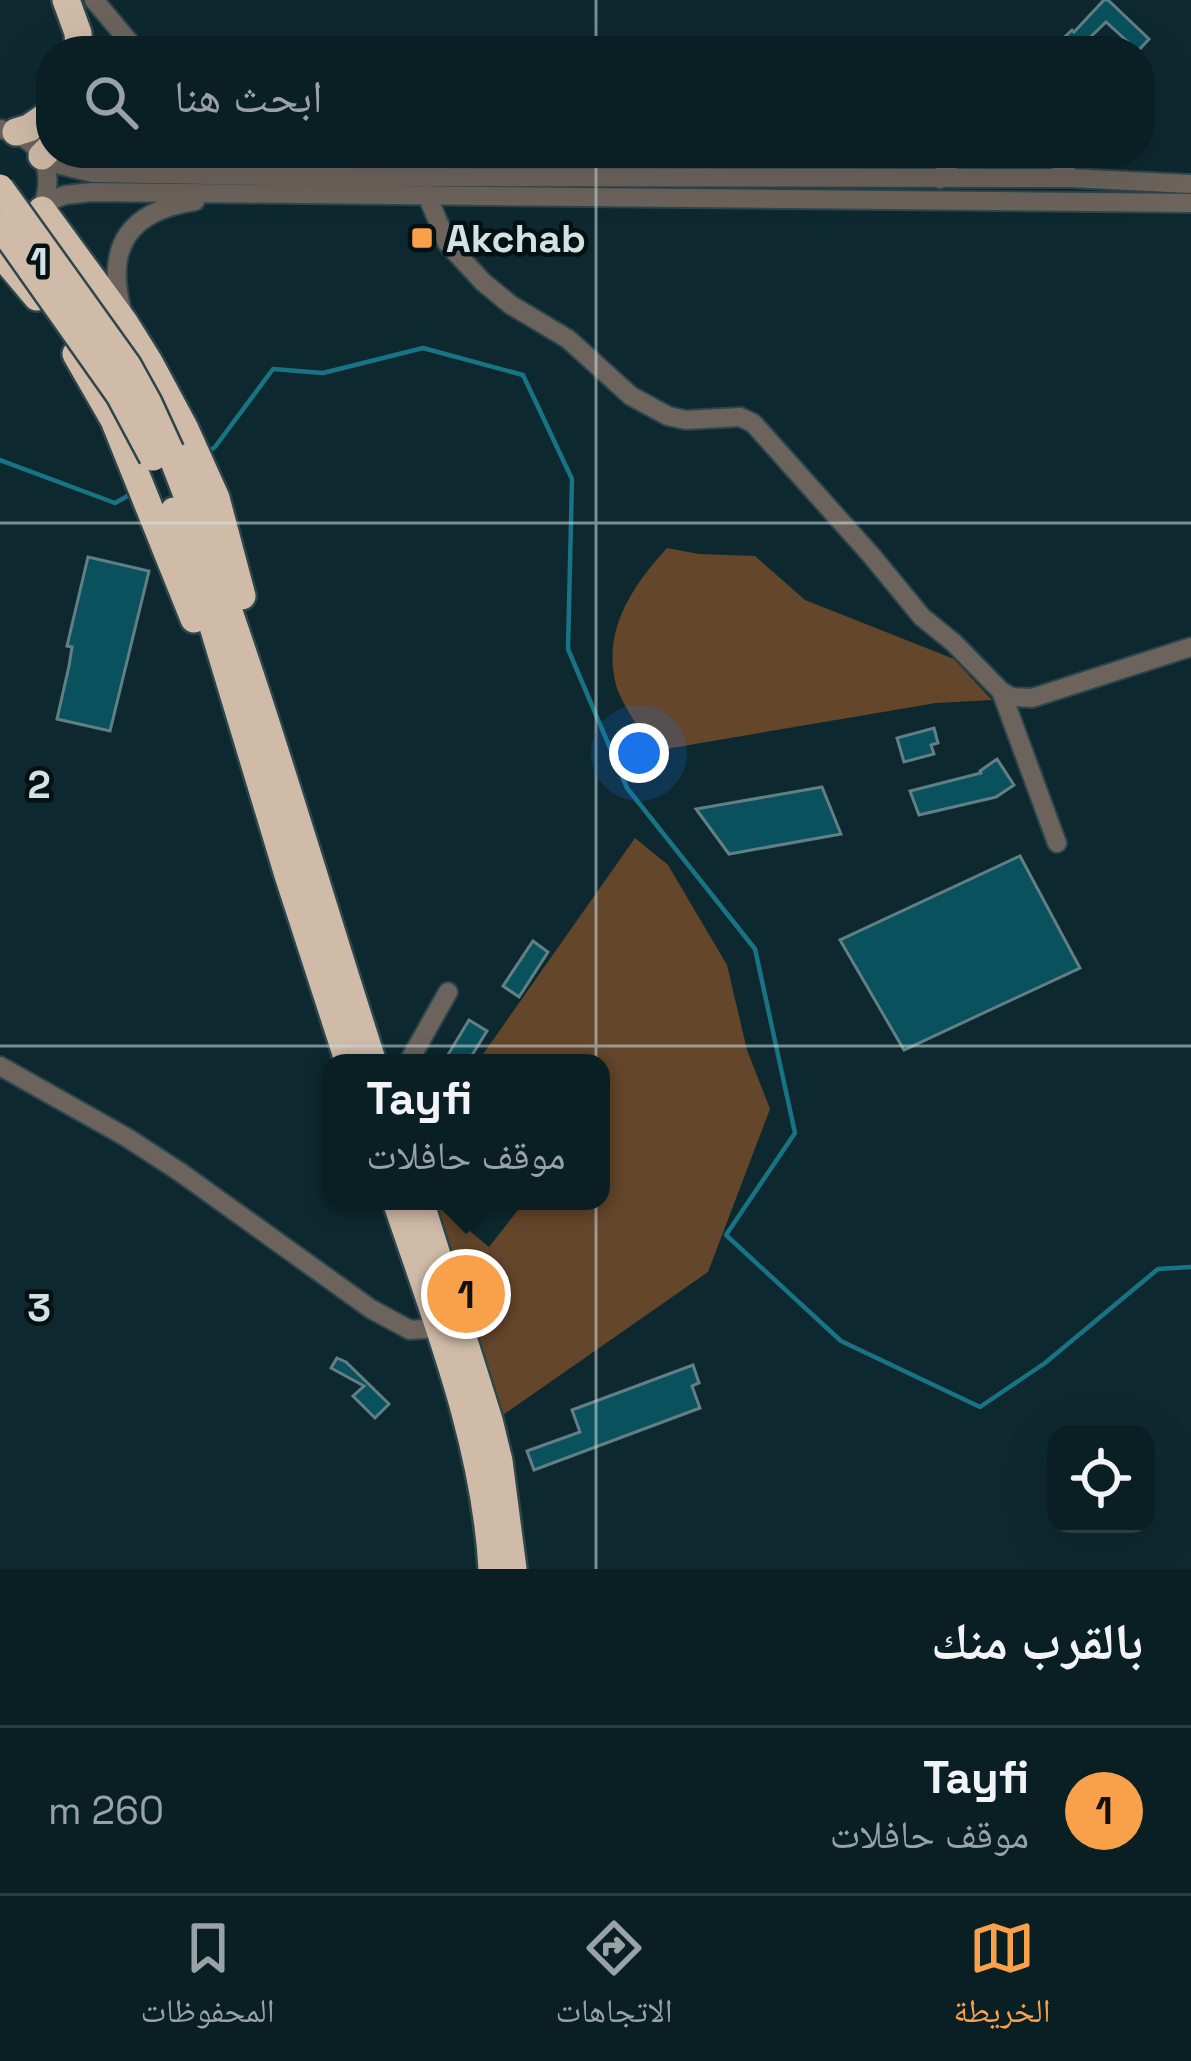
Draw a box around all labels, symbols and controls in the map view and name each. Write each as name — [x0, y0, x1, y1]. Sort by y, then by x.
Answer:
search box — [36, 36, 1155, 168]
text: ابحث هنا — [174, 68, 323, 125]
icon: search — [78, 69, 144, 135]
place label: Akchab — [446, 214, 586, 263]
marker: Akchab — [409, 225, 435, 251]
text: 1 — [30, 237, 48, 286]
your location — [609, 723, 669, 783]
text: 2 — [27, 760, 51, 809]
popup — [322, 1054, 610, 1210]
text: Tayfi — [366, 1070, 472, 1127]
text: موقف حافلات — [366, 1131, 566, 1180]
pin: 1 — [427, 1249, 505, 1339]
text: 3 — [27, 1283, 51, 1332]
map controls — [1047, 1425, 1155, 1533]
button: locate — [1047, 1425, 1155, 1533]
text: بالقرب منك — [931, 1609, 1143, 1674]
text: Tayfi — [923, 1749, 1029, 1806]
text: 260 m — [48, 1786, 164, 1835]
text: 1 — [1095, 1786, 1113, 1835]
text: موقف حافلات — [830, 1810, 1029, 1859]
tab: المحفوظات — [140, 1915, 275, 2043]
tab: الاتجاهات — [555, 1915, 673, 2043]
tab: الخريطة — [953, 1915, 1051, 2043]

